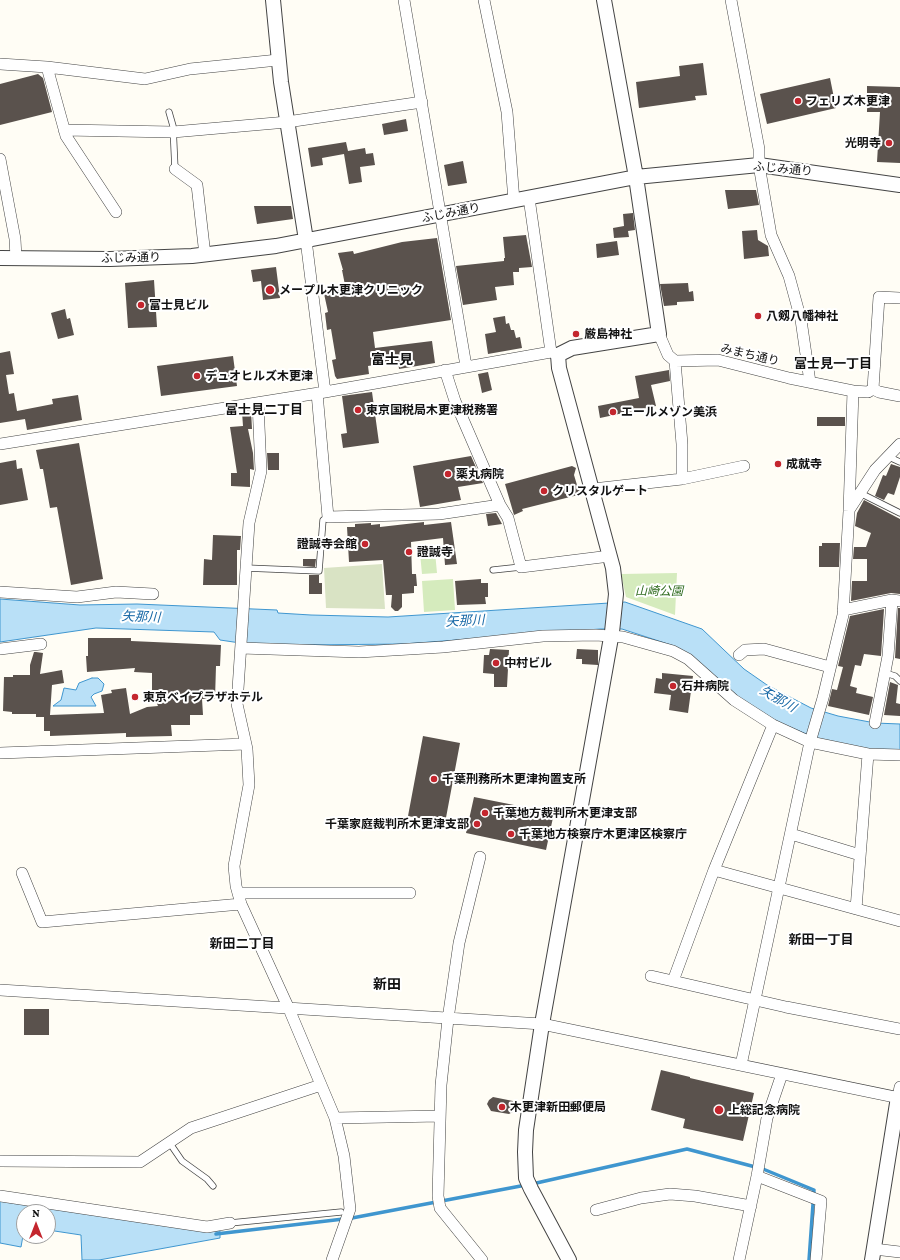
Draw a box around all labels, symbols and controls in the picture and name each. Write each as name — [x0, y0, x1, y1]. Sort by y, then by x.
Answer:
place label: フェリズ木更津 — [806, 94, 890, 108]
marker: フェリズ木更津 — [793, 96, 803, 106]
place label: 光明寺 — [845, 136, 881, 150]
marker: 光明寺 — [884, 138, 894, 148]
street label: ふじみ通り — [752, 159, 814, 179]
street label: ふじみ通り — [420, 200, 482, 226]
street label: ふじみ通り — [101, 250, 161, 266]
place label: メープル木更津クリニック — [279, 283, 423, 297]
marker: メープル木更津クリニック — [264, 284, 276, 296]
place label: 富士見ビル — [149, 298, 209, 312]
marker: 富士見ビル — [136, 300, 146, 310]
place label: 八剱八幡神社 — [766, 309, 838, 323]
marker: 八剱八幡神社 — [753, 311, 763, 321]
place label: 厳島神社 — [584, 327, 632, 341]
marker: 厳島神社 — [571, 329, 581, 339]
street label: みまち通り — [719, 341, 781, 369]
district label: 富士見 — [371, 352, 413, 368]
district label: 富士見一丁目 — [794, 356, 872, 372]
place label: デュオヒルズ木更津 — [205, 369, 313, 383]
marker: デュオヒルズ木更津 — [192, 371, 202, 381]
district label: 富士見二丁目 — [225, 402, 303, 418]
place label: 東京国税局木更津税務署 — [366, 403, 498, 417]
marker: 東京国税局木更津税務署 — [353, 405, 363, 415]
place label: エールメゾン美浜 — [621, 405, 717, 419]
marker: エールメゾン美浜 — [608, 407, 618, 417]
place label: 成就寺 — [786, 457, 822, 471]
marker: 成就寺 — [773, 459, 783, 469]
place label: 薬丸病院 — [456, 467, 504, 481]
marker: 薬丸病院 — [443, 469, 453, 479]
place label: クリスタルゲート — [552, 484, 648, 498]
marker: クリスタルゲート — [539, 486, 549, 496]
place label: 證誠寺会館 — [297, 537, 357, 551]
marker: 證誠寺会館 — [360, 539, 370, 549]
place label: 證誠寺 — [417, 545, 453, 559]
marker: 證誠寺 — [404, 547, 414, 557]
park label: 山崎公園 — [635, 584, 683, 598]
water label: 矢那川 — [121, 609, 161, 625]
water label: 矢那川 — [445, 612, 485, 630]
place label: 中村ビル — [504, 656, 552, 670]
marker: 中村ビル — [491, 658, 501, 668]
place label: 石井病院 — [681, 679, 729, 693]
marker: 石井病院 — [668, 681, 678, 691]
water label: 矢那川 — [757, 682, 799, 716]
place label: 東京ベイプラザホテル — [143, 690, 263, 704]
marker: 東京ベイプラザホテル — [130, 692, 140, 702]
place label: 千葉刑務所木更津拘置支所 — [442, 772, 586, 786]
marker: 千葉刑務所木更津拘置支所 — [429, 774, 439, 784]
place label: 千葉地方裁判所木更津支部 — [493, 806, 637, 820]
marker: 千葉地方裁判所木更津支部 — [480, 808, 490, 818]
place label: 千葉家庭裁判所木更津支部 — [325, 817, 469, 831]
marker: 千葉家庭裁判所木更津支部 — [472, 819, 482, 829]
place label: 千葉地方検察庁木更津区検察庁 — [519, 827, 687, 841]
marker: 千葉地方検察庁木更津区検察庁 — [506, 829, 516, 839]
district label: 新田一丁目 — [789, 932, 853, 948]
district label: 新田二丁目 — [210, 936, 274, 952]
district label: 新田 — [373, 977, 401, 993]
place label: 木更津新田郵便局 — [510, 1100, 606, 1114]
marker: 木更津新田郵便局 — [497, 1102, 507, 1112]
place label: 上総記念病院 — [728, 1103, 800, 1117]
marker: 上総記念病院 — [713, 1104, 725, 1116]
north arrow — [16, 1204, 56, 1244]
text: N — [32, 1207, 40, 1219]

